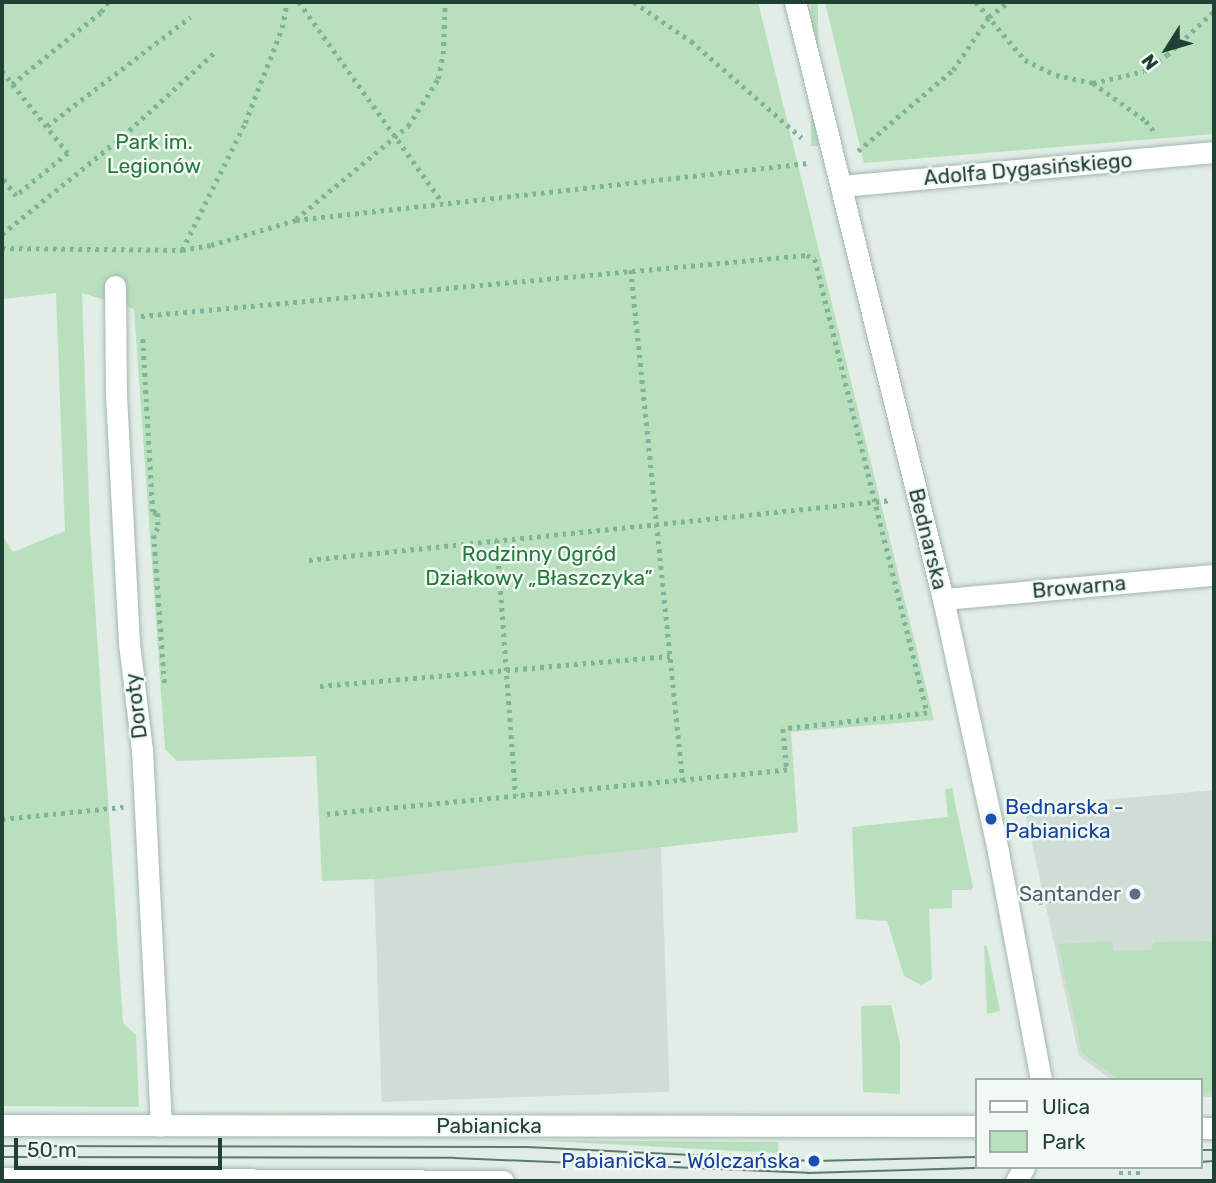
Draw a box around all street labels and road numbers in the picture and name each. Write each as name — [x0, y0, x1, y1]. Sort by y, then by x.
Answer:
street label: Adolfa Dygasińskiego — [923, 147, 1133, 191]
street label: Bednarska — [903, 486, 953, 592]
street label: Browarna — [1031, 570, 1127, 604]
street label: Doroty — [119, 672, 153, 740]
street label: Pabianicka — [436, 1113, 542, 1139]

